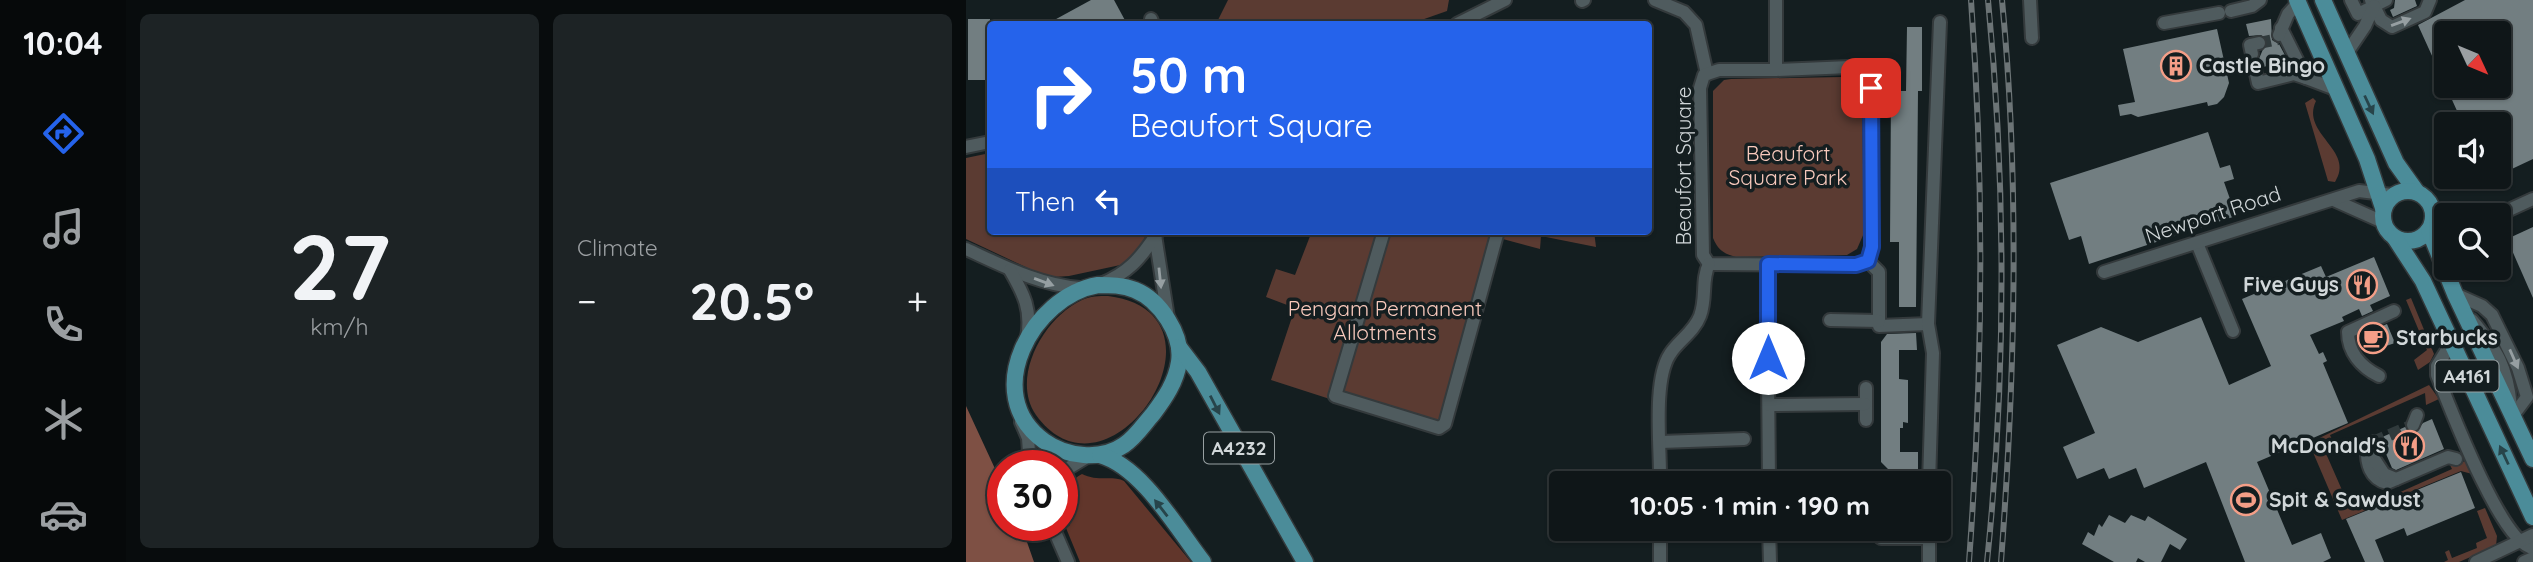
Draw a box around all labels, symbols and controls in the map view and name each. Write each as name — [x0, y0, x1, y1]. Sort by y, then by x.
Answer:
one-way arrow — [2390, 16, 2411, 27]
north arrow — [2434, 21, 2511, 98]
map controls — [2434, 21, 2511, 280]
text: 10:04 — [23, 23, 103, 63]
text: 50 m — [1130, 44, 1247, 105]
icon: right — [1015, 49, 1106, 140]
building icon: Castle Bingo — [2159, 49, 2193, 83]
place label: Castle Bingo — [2199, 52, 2325, 78]
pin — [1841, 58, 1901, 118]
icon: arrive — [1852, 69, 1890, 107]
street label: Beaufort Square — [1670, 86, 1696, 246]
one-way arrow — [2364, 95, 2375, 115]
text: Beaufort Square — [1130, 105, 1373, 145]
icon: directions — [39, 109, 88, 158]
button: sound — [2434, 112, 2511, 189]
park label: Beaufort Square Park — [1729, 140, 1847, 190]
street label: Newport Road — [2141, 180, 2284, 248]
icon: left — [1089, 182, 1127, 220]
text: Then — [1015, 185, 1075, 218]
button: search — [2434, 203, 2511, 280]
icon: music — [39, 204, 88, 253]
text: 27 — [289, 209, 390, 323]
text: Climate — [577, 233, 658, 262]
one-way arrow — [1155, 267, 1166, 289]
text: 20.5° — [689, 268, 814, 333]
restaurant icon: Five Guys — [2345, 268, 2379, 302]
place label: Five Guys — [2243, 271, 2339, 297]
one-way arrow — [1034, 276, 1055, 287]
text: − — [577, 277, 597, 325]
text: + — [907, 277, 928, 325]
park label: Pengam Permanent Allotments — [1288, 295, 1482, 345]
icon: phone — [39, 300, 88, 349]
text: km/h — [310, 312, 369, 341]
position arrow — [1731, 321, 1805, 395]
cafe icon: Starbucks — [2356, 321, 2390, 355]
place label: Starbucks — [2396, 324, 2498, 350]
one-way arrow — [2509, 349, 2520, 370]
road number: A4161 — [2436, 360, 2498, 392]
icon: climate — [39, 395, 88, 444]
one-way arrow — [1209, 396, 1221, 415]
restaurant icon: McDonald's — [2392, 429, 2426, 463]
road number: A4232 — [1204, 432, 1274, 463]
place label: McDonald's — [2271, 432, 2386, 458]
one-way arrow — [2498, 445, 2510, 465]
speed limit sign: 30 — [987, 450, 1078, 541]
sports icon: Spit & Sawdust — [2229, 483, 2263, 517]
place label: Spit & Sawdust — [2269, 486, 2421, 512]
text: 10:05 · 1 min · 190 m — [1630, 489, 1870, 522]
icon: car — [39, 490, 88, 539]
one-way arrow — [1154, 499, 1168, 517]

